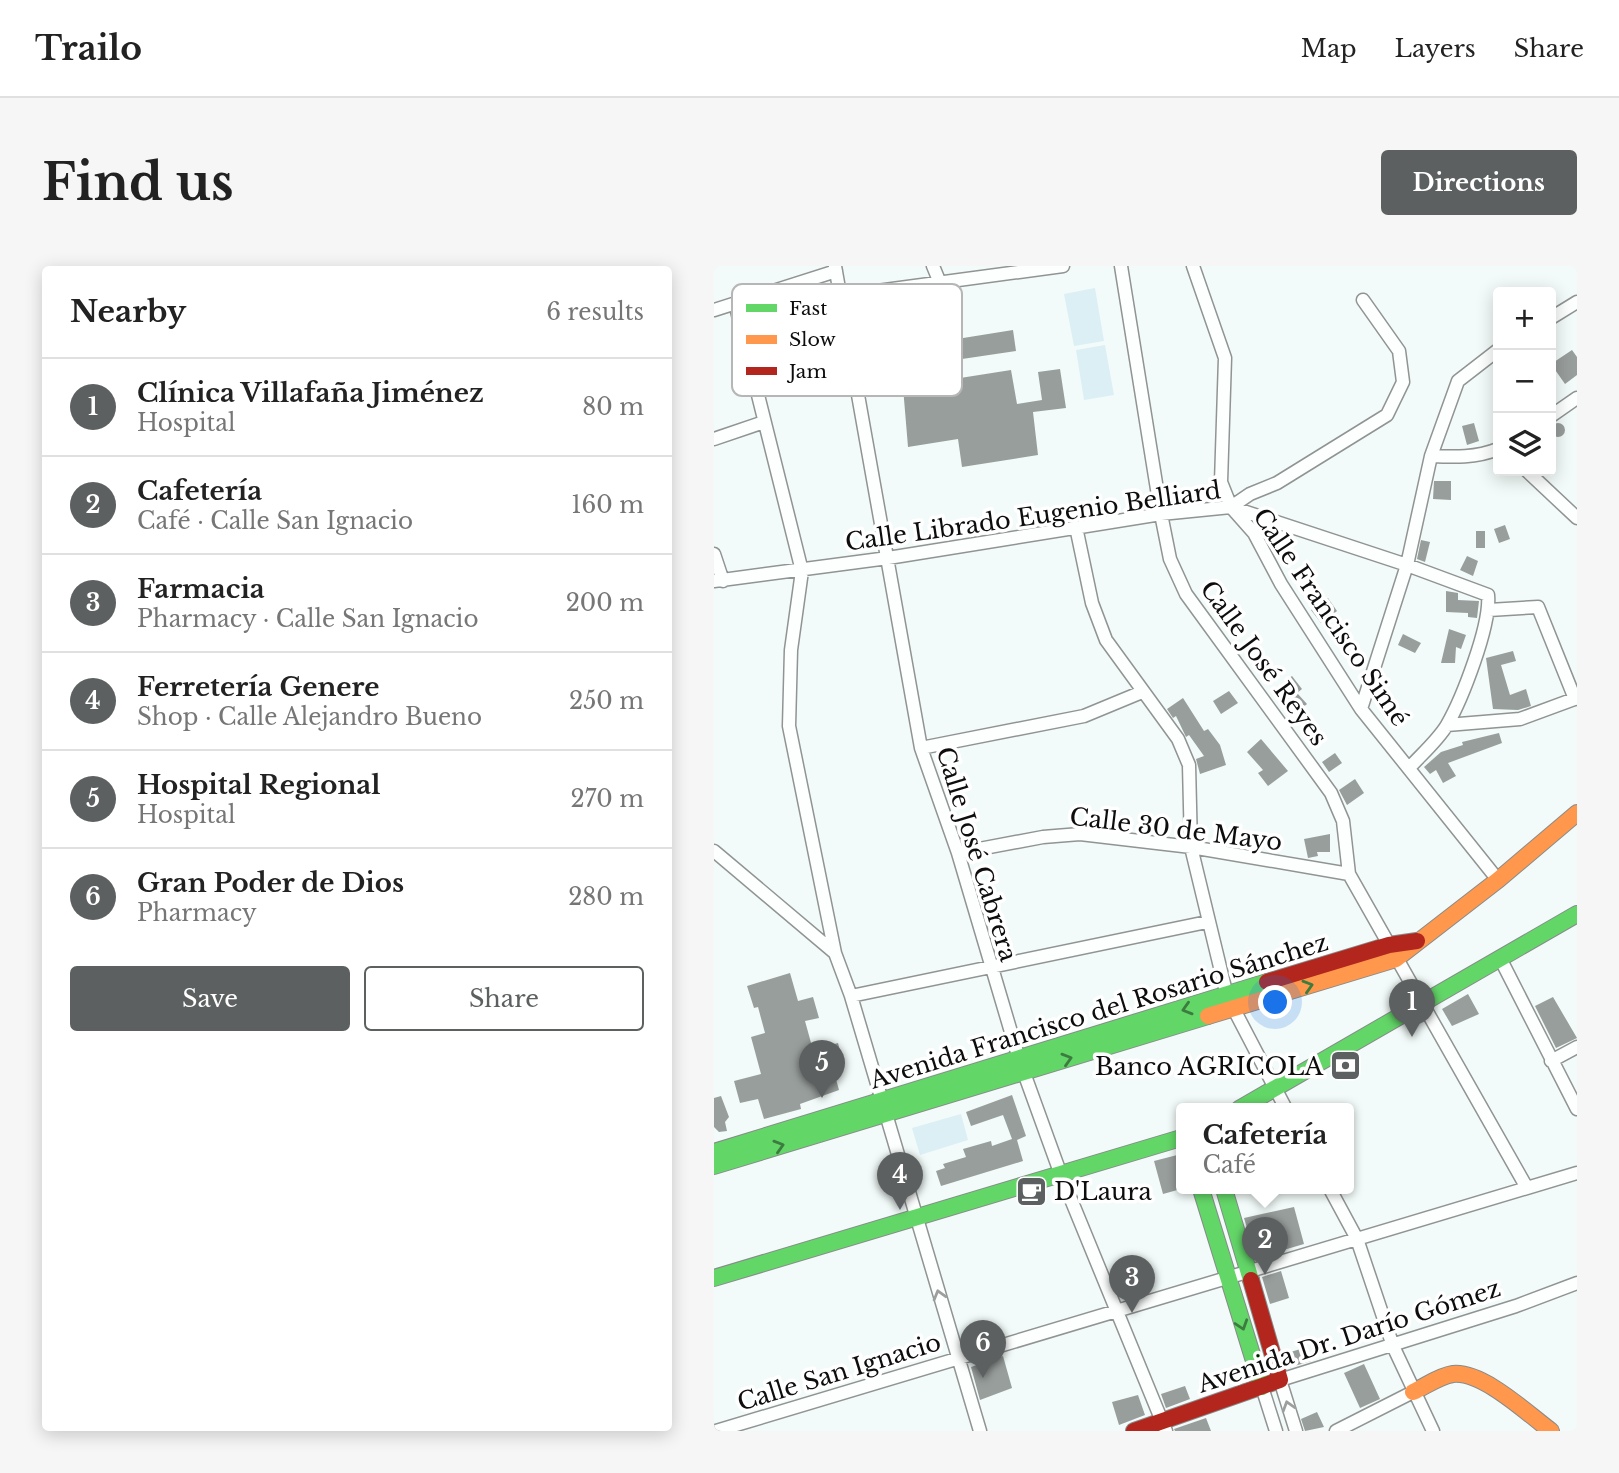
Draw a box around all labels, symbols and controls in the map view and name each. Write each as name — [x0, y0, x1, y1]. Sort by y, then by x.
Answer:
text: Trailo — [35, 28, 142, 69]
text: Map — [1301, 34, 1357, 63]
text: Layers — [1395, 34, 1476, 63]
text: Share — [1514, 34, 1584, 63]
button: Directions — [1381, 150, 1577, 215]
text: Find us — [42, 152, 234, 213]
legend — [732, 284, 962, 396]
map controls — [1493, 287, 1556, 476]
button: + — [1493, 287, 1556, 350]
text: Nearby — [70, 293, 186, 330]
text: Fast — [789, 297, 828, 320]
text: 6 results — [546, 298, 644, 326]
text: Slow — [789, 328, 836, 351]
button: − — [1493, 350, 1556, 413]
text: Jam — [786, 360, 827, 383]
text: Clínica Villafaña Jiménez — [137, 377, 484, 409]
text: 1 — [88, 393, 98, 421]
text: 80 m — [582, 393, 644, 421]
text: Hospital — [137, 409, 236, 437]
button: layers — [1493, 413, 1556, 476]
text: Cafetería — [137, 475, 262, 507]
street label: Calle Librado Eugenio Belliard — [843, 475, 1223, 557]
text: 2 — [86, 491, 100, 519]
text: 160 m — [571, 491, 644, 519]
street label: Calle Francisco Simé — [1247, 503, 1415, 731]
text: Café · Calle San Ignacio — [137, 507, 413, 535]
text: Farmacia — [137, 573, 265, 605]
street label: Calle José Reyes — [1195, 575, 1333, 751]
text: 3 — [86, 589, 100, 617]
text: 200 m — [566, 589, 644, 617]
text: Pharmacy · Calle San Ignacio — [137, 605, 478, 633]
text: Ferretería Genere — [137, 671, 380, 703]
text: 4 — [85, 687, 101, 715]
text: 250 m — [569, 687, 644, 715]
text: Shop · Calle Alejandro Bueno — [137, 703, 482, 731]
street label: Calle José Cabrera — [931, 743, 1024, 965]
text: Hospital Regional — [137, 769, 380, 801]
text: 5 — [86, 785, 100, 813]
text: 270 m — [571, 785, 644, 813]
text: Hospital — [137, 801, 236, 829]
street label: Calle 30 de Mayo — [1068, 802, 1284, 856]
text: Gran Poder de Dios — [137, 867, 404, 899]
text: 6 — [85, 883, 101, 911]
text: 280 m — [568, 883, 644, 911]
text: Pharmacy — [137, 899, 257, 927]
street label: Avenida Francisco del Rosario Sánchez — [865, 927, 1332, 1095]
button: Save — [70, 966, 350, 1031]
button: Share — [364, 966, 644, 1031]
pin: 1 — [1389, 979, 1435, 1037]
one-way arrow — [1302, 980, 1314, 994]
your location — [1258, 985, 1292, 1019]
one-way arrow — [1182, 1000, 1194, 1015]
pin: 5 — [799, 1040, 845, 1098]
bank icon: Banco AGRICOLA — [1329, 1049, 1363, 1083]
one-way arrow — [1061, 1052, 1073, 1067]
place label: Banco AGRICOLA — [1095, 1052, 1323, 1081]
popup — [1176, 1103, 1354, 1194]
text: Cafetería — [1202, 1119, 1328, 1151]
one-way arrow — [773, 1140, 785, 1155]
text: Café — [1202, 1151, 1256, 1179]
pin: 4 — [877, 1152, 923, 1210]
cafe icon: D'Laura — [1014, 1174, 1048, 1208]
place label: D'Laura — [1054, 1177, 1152, 1206]
pin: 2 — [1242, 1217, 1288, 1275]
pin: 3 — [1109, 1255, 1155, 1313]
street label: Avenida Dr. Darío Gómez — [1193, 1273, 1504, 1399]
one-way arrow — [933, 1290, 948, 1302]
one-way arrow — [1234, 1318, 1248, 1331]
pin: 6 — [960, 1320, 1006, 1378]
street label: Calle San Ignacio — [734, 1327, 944, 1417]
one-way arrow — [1282, 1400, 1296, 1412]

